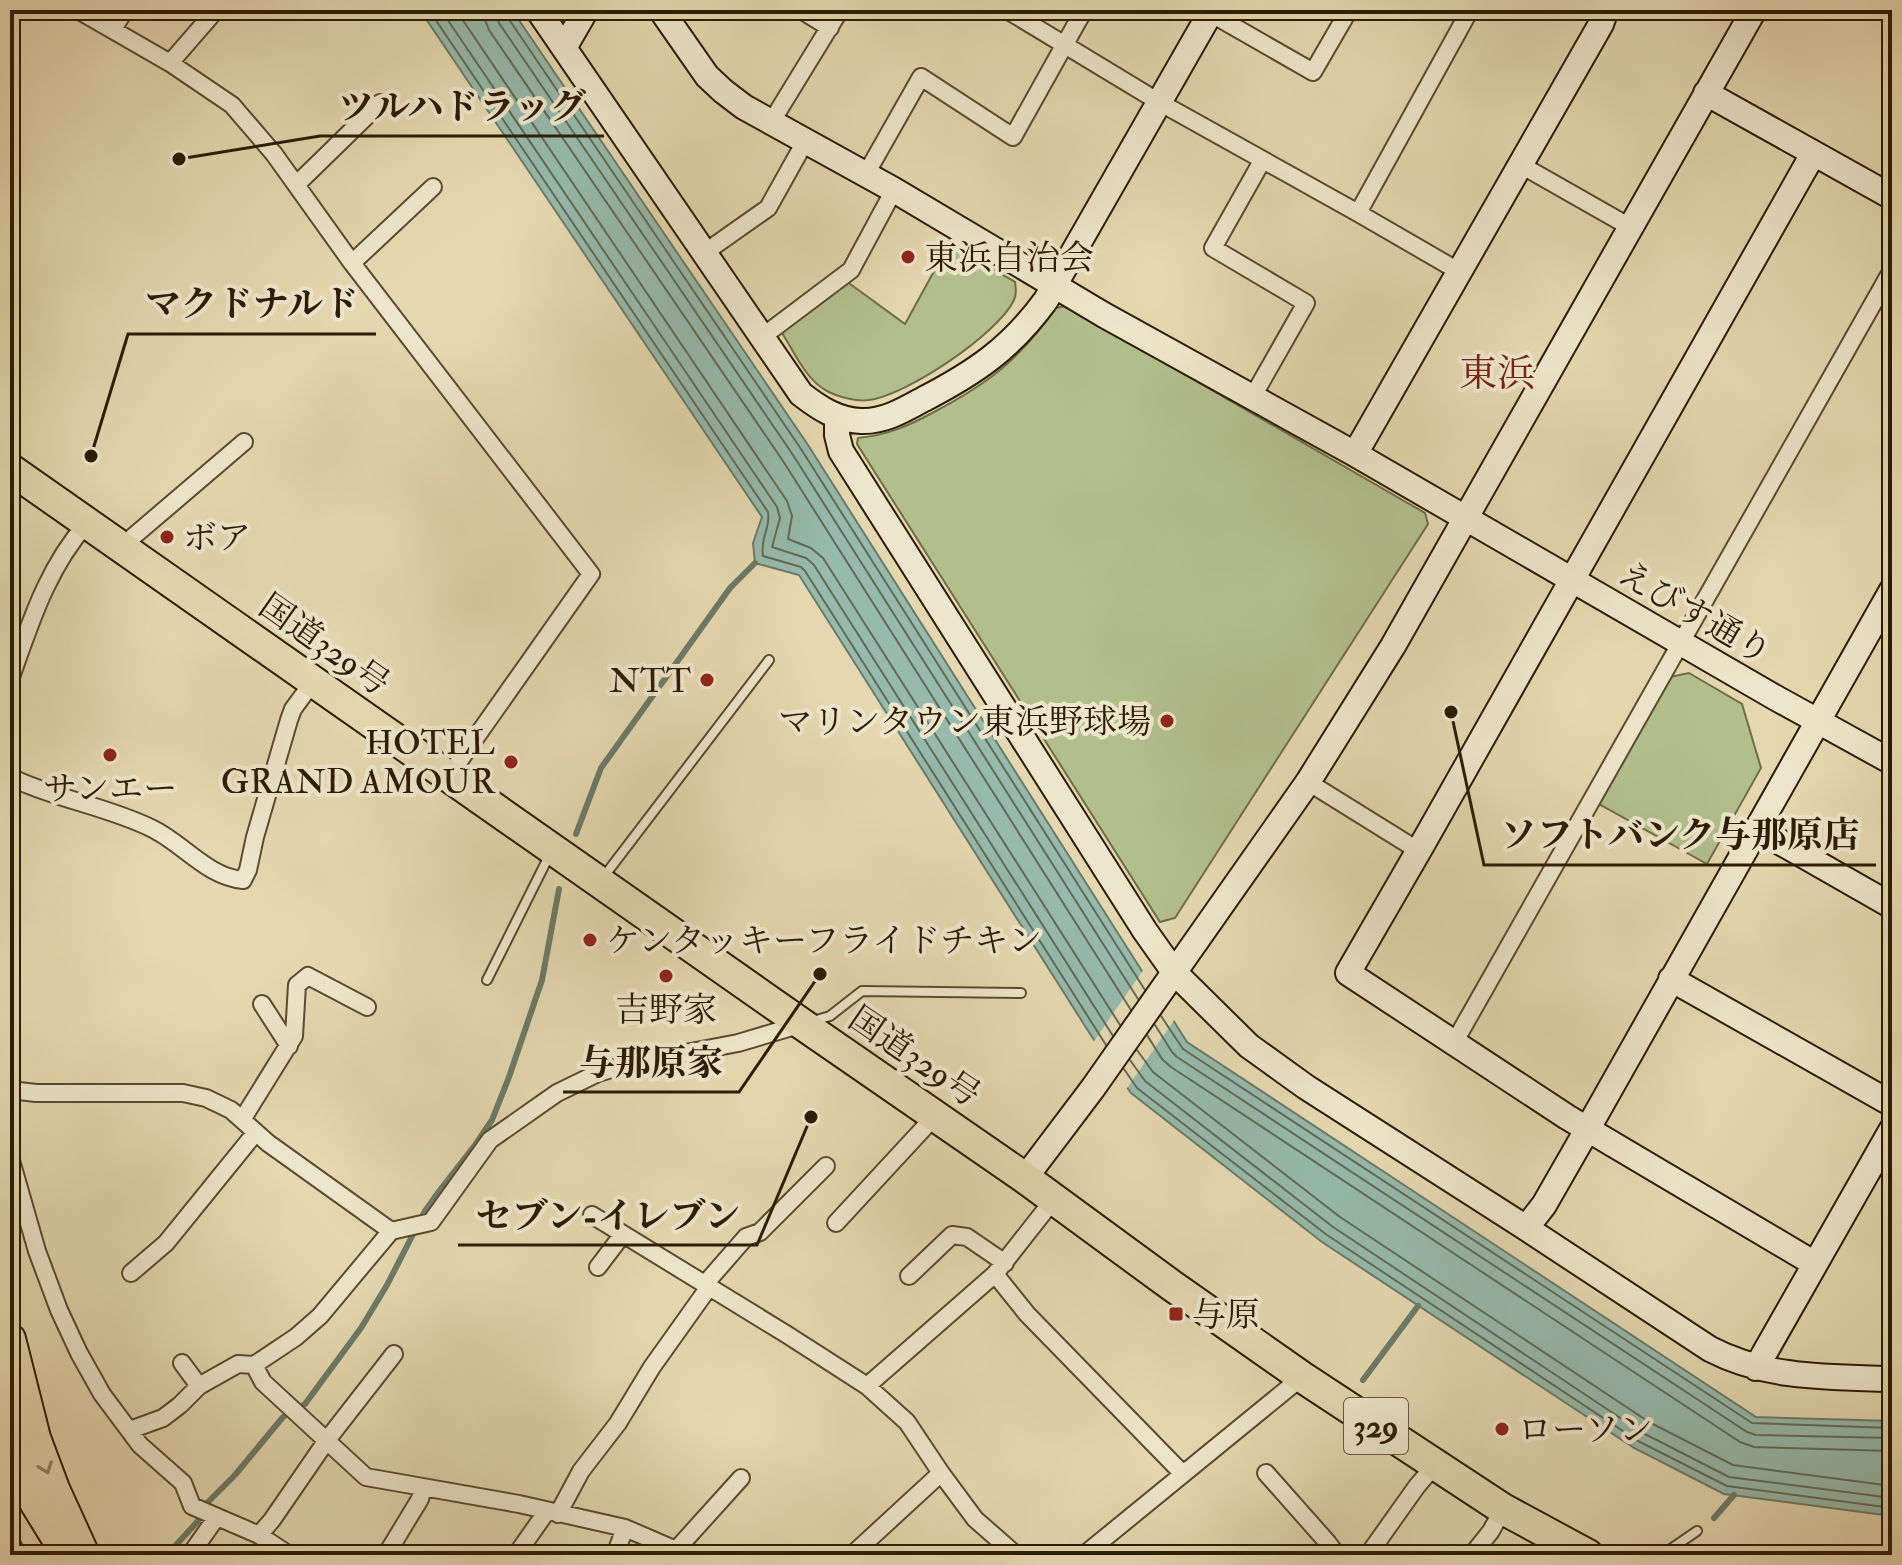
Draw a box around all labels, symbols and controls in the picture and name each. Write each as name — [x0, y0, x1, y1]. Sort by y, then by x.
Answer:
callout: ツルハドラッグ — [320, 76, 604, 136]
text: ツルハドラッグ — [338, 85, 586, 130]
place label: 東浜自治会 — [924, 237, 1094, 280]
marker: 東浜自治会 — [899, 248, 917, 266]
callout: マクドナルド — [128, 274, 376, 334]
text: マクドナルド — [145, 282, 359, 327]
district label: 東浜 — [1459, 350, 1535, 398]
place label: ボア — [183, 517, 251, 560]
marker: ボア — [158, 528, 176, 546]
street label: えびす通り — [1610, 552, 1779, 674]
street label: 国道329号 — [250, 585, 398, 706]
place label: NTT — [609, 660, 691, 703]
marker: NTT — [698, 671, 716, 689]
place label: マリンタウン東浜野球場 — [778, 701, 1151, 744]
marker: マリンタウン東浜野球場 — [1158, 712, 1176, 730]
place label: HOTEL GRAND AMOUR — [221, 722, 496, 804]
marker: サンエー — [101, 746, 119, 764]
marker: HOTEL GRAND AMOUR — [502, 753, 520, 771]
place label: サンエー — [43, 768, 177, 811]
callout: ソフトバンク与那原店 — [1484, 805, 1876, 865]
text: ソフトバンク与那原店 — [1501, 813, 1859, 858]
place label: ケンタッキーフライドチキン — [606, 920, 1042, 963]
marker: ケンタッキーフライドチキン — [581, 931, 599, 949]
marker: 吉野家 — [657, 967, 675, 985]
place label: 吉野家 — [615, 989, 717, 1032]
street label: 国道329号 — [840, 998, 988, 1117]
callout: 与那原家 — [563, 1032, 739, 1092]
text: 与那原家 — [579, 1041, 723, 1086]
callout: セブン-イレブン — [458, 1185, 757, 1245]
text: セブン-イレブン — [476, 1194, 740, 1239]
place label: 与原 — [1192, 1294, 1260, 1337]
marker: 与原 — [1167, 1305, 1185, 1323]
road number: 329 — [1344, 1398, 1408, 1454]
place label: ローソン — [1518, 1409, 1653, 1452]
marker: ローソン — [1493, 1420, 1511, 1438]
one-way arrow — [36, 1461, 53, 1475]

